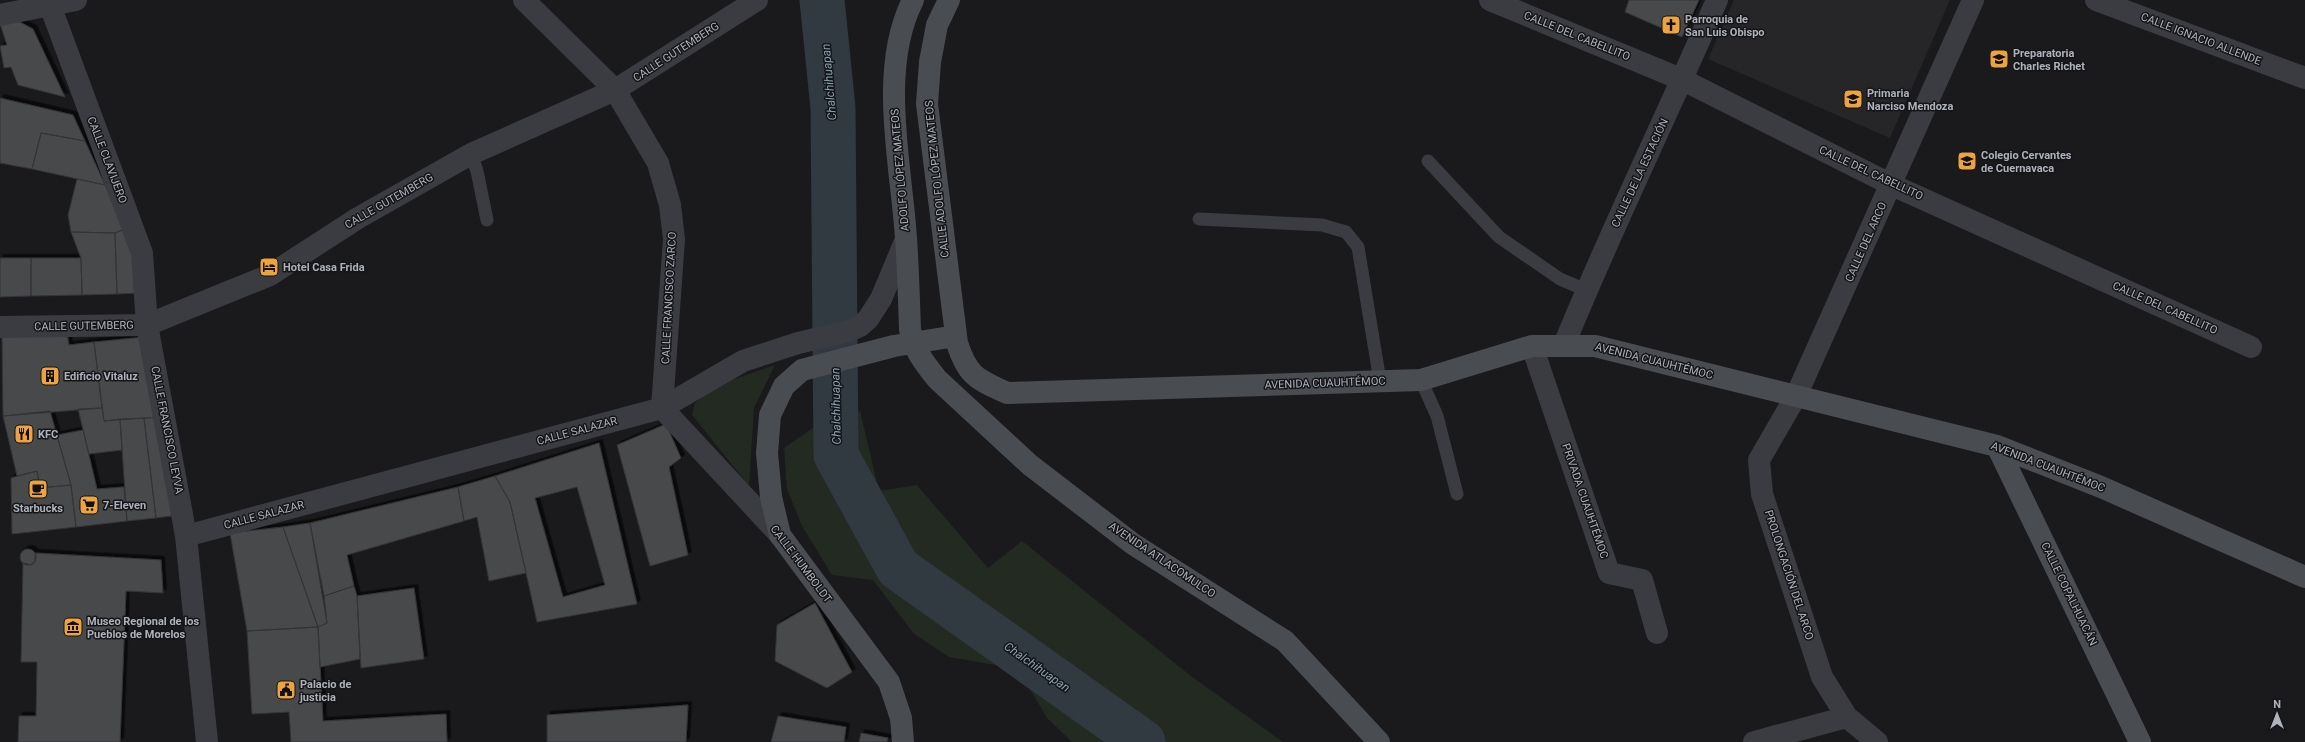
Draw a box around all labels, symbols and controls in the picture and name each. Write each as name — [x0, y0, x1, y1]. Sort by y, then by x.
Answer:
street label: CALLE DEL CABELLITO — [1522, 9, 1632, 63]
street label: CALLE IGNACIO ALLENDE — [2139, 10, 2263, 68]
place label: Parroquia de San Luis Obispo — [1685, 13, 1765, 39]
church icon: Parroquia de San Luis Obispo — [1660, 14, 1682, 36]
street label: CALLE GUTEMBERG — [631, 19, 721, 85]
water label: Chalchihuapan — [819, 43, 839, 121]
place label: Preparatoria Charles Richet — [2013, 47, 2085, 73]
school or university icon: Preparatoria Charles Richet — [1988, 48, 2010, 70]
place label: Primaria Narciso Mendoza — [1867, 87, 1953, 113]
school or university icon: Primaria Narciso Mendoza — [1842, 88, 1864, 110]
street label: CALLE ADOLFO LÓPEZ MATEOS — [922, 99, 952, 258]
street label: ADOLFO LÓPEZ MATEOS — [888, 108, 912, 232]
street label: CALLE CLAVIJERO — [84, 115, 130, 205]
street label: CALLE DE LA ESTACIÓN — [1609, 116, 1671, 230]
street label: CALLE DEL CABELLITO — [1817, 143, 1925, 203]
place label: Colegio Cervantes de Cuernavaca — [1981, 149, 2072, 175]
school or university icon: Colegio Cervantes de Cuernavaca — [1956, 150, 1978, 172]
street label: CALLE GUTEMBERG — [343, 170, 435, 232]
street label: CALLE DEL ARCO — [1843, 200, 1889, 284]
street label: CALLE FRANCISCO ZARCO — [659, 231, 679, 365]
hotel icon: Hotel Casa Frida — [258, 256, 280, 278]
place label: Hotel Casa Frida — [283, 261, 365, 274]
street label: CALLE DEL CABELLITO — [2111, 279, 2219, 337]
street label: CALLE GUTEMBERG — [34, 319, 134, 333]
street label: AVENIDA CUAUHTÉMOC — [1594, 340, 1714, 382]
building icon: Edificio Vitaluz — [39, 365, 61, 387]
street label: CALLE FRANCISCO LEYVA — [148, 365, 186, 496]
water label: Chalchihuapan — [828, 367, 844, 445]
place label: Edificio Vitaluz — [64, 370, 138, 383]
street label: AVENIDA CUAUHTÉMOC — [1264, 374, 1386, 392]
street label: CALLE SALAZAR — [535, 414, 619, 448]
restaurant icon: KFC — [13, 423, 35, 445]
place label: KFC — [38, 428, 58, 441]
street label: AVENIDA CUAUHTÉMOC — [1989, 439, 2107, 495]
street label: PRIVADA CUAUHTÉMOC — [1559, 442, 1611, 560]
cafe icon: Starbucks — [27, 478, 49, 500]
supermarket icon: 7-Eleven — [78, 494, 100, 516]
street label: CALLE SALAZAR — [222, 498, 306, 532]
place label: 7-Eleven — [103, 499, 146, 512]
place label: Starbucks — [13, 502, 63, 515]
street label: PROLONGACIÓN DEL ARCO — [1762, 508, 1816, 642]
street label: AVENIDA ATLACOMULCO — [1106, 519, 1218, 601]
street label: CALLE HUMBOLDT — [768, 523, 835, 606]
street label: CALLE COPALHUACÁN — [2038, 540, 2100, 648]
place label: Museo Regional de los Pueblos de Morelos — [87, 615, 199, 641]
museum icon: Museo Regional de los Pueblos de Morelos — [62, 616, 84, 638]
water label: Chalchihuapan — [1001, 639, 1073, 695]
place label: Palacio de justicia — [299, 678, 351, 704]
public building icon: Palacio de justicia — [275, 679, 297, 701]
north arrow — [2257, 694, 2297, 734]
text: N — [2273, 698, 2281, 711]

